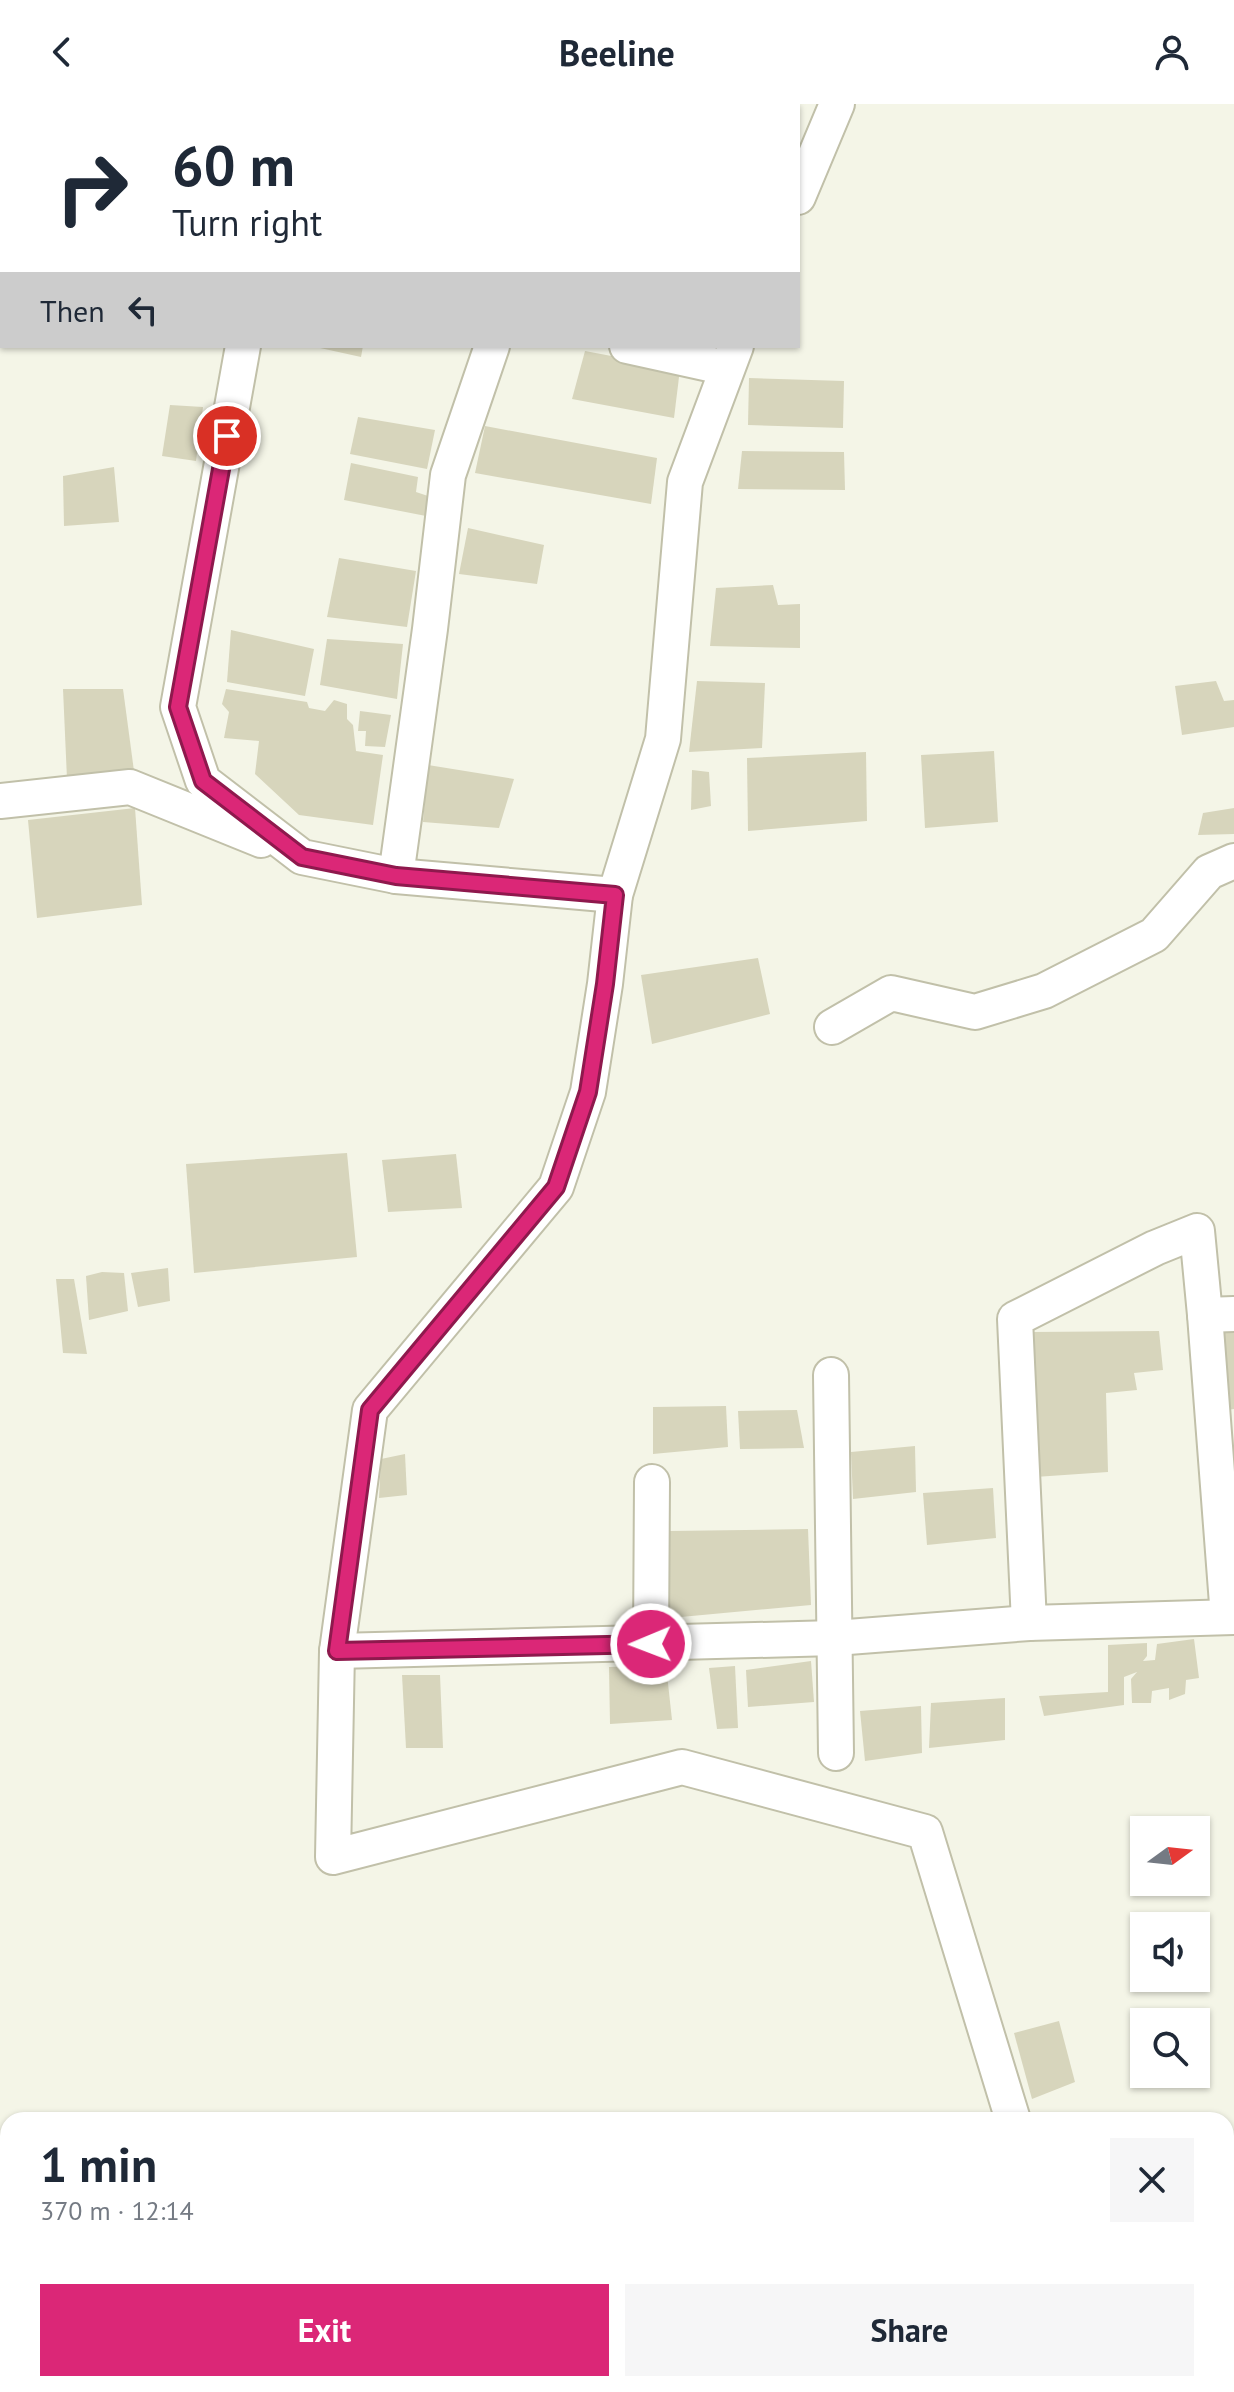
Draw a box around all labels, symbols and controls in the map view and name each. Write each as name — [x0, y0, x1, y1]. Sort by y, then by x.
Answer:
text: Beeline — [559, 29, 675, 76]
icon: back — [40, 30, 84, 74]
icon: person — [1150, 30, 1194, 74]
text: 60 m — [172, 129, 295, 201]
icon: right — [40, 136, 144, 240]
text: Turn right — [172, 199, 322, 246]
icon: left — [121, 288, 165, 332]
text: Then — [40, 291, 105, 330]
pin — [193, 402, 261, 470]
icon: arrive — [205, 414, 249, 458]
position arrow — [609, 1602, 693, 1686]
north arrow — [1130, 1816, 1210, 1896]
map controls — [1130, 1816, 1210, 2088]
button: sound — [1130, 1912, 1210, 1992]
button: search — [1130, 2008, 1210, 2088]
text: 1 min — [40, 2133, 157, 2195]
button: close — [1110, 2138, 1194, 2222]
text: 370 m · 12:14 — [40, 2194, 194, 2227]
button: Exit — [40, 2284, 609, 2376]
button: Share — [625, 2284, 1194, 2376]

